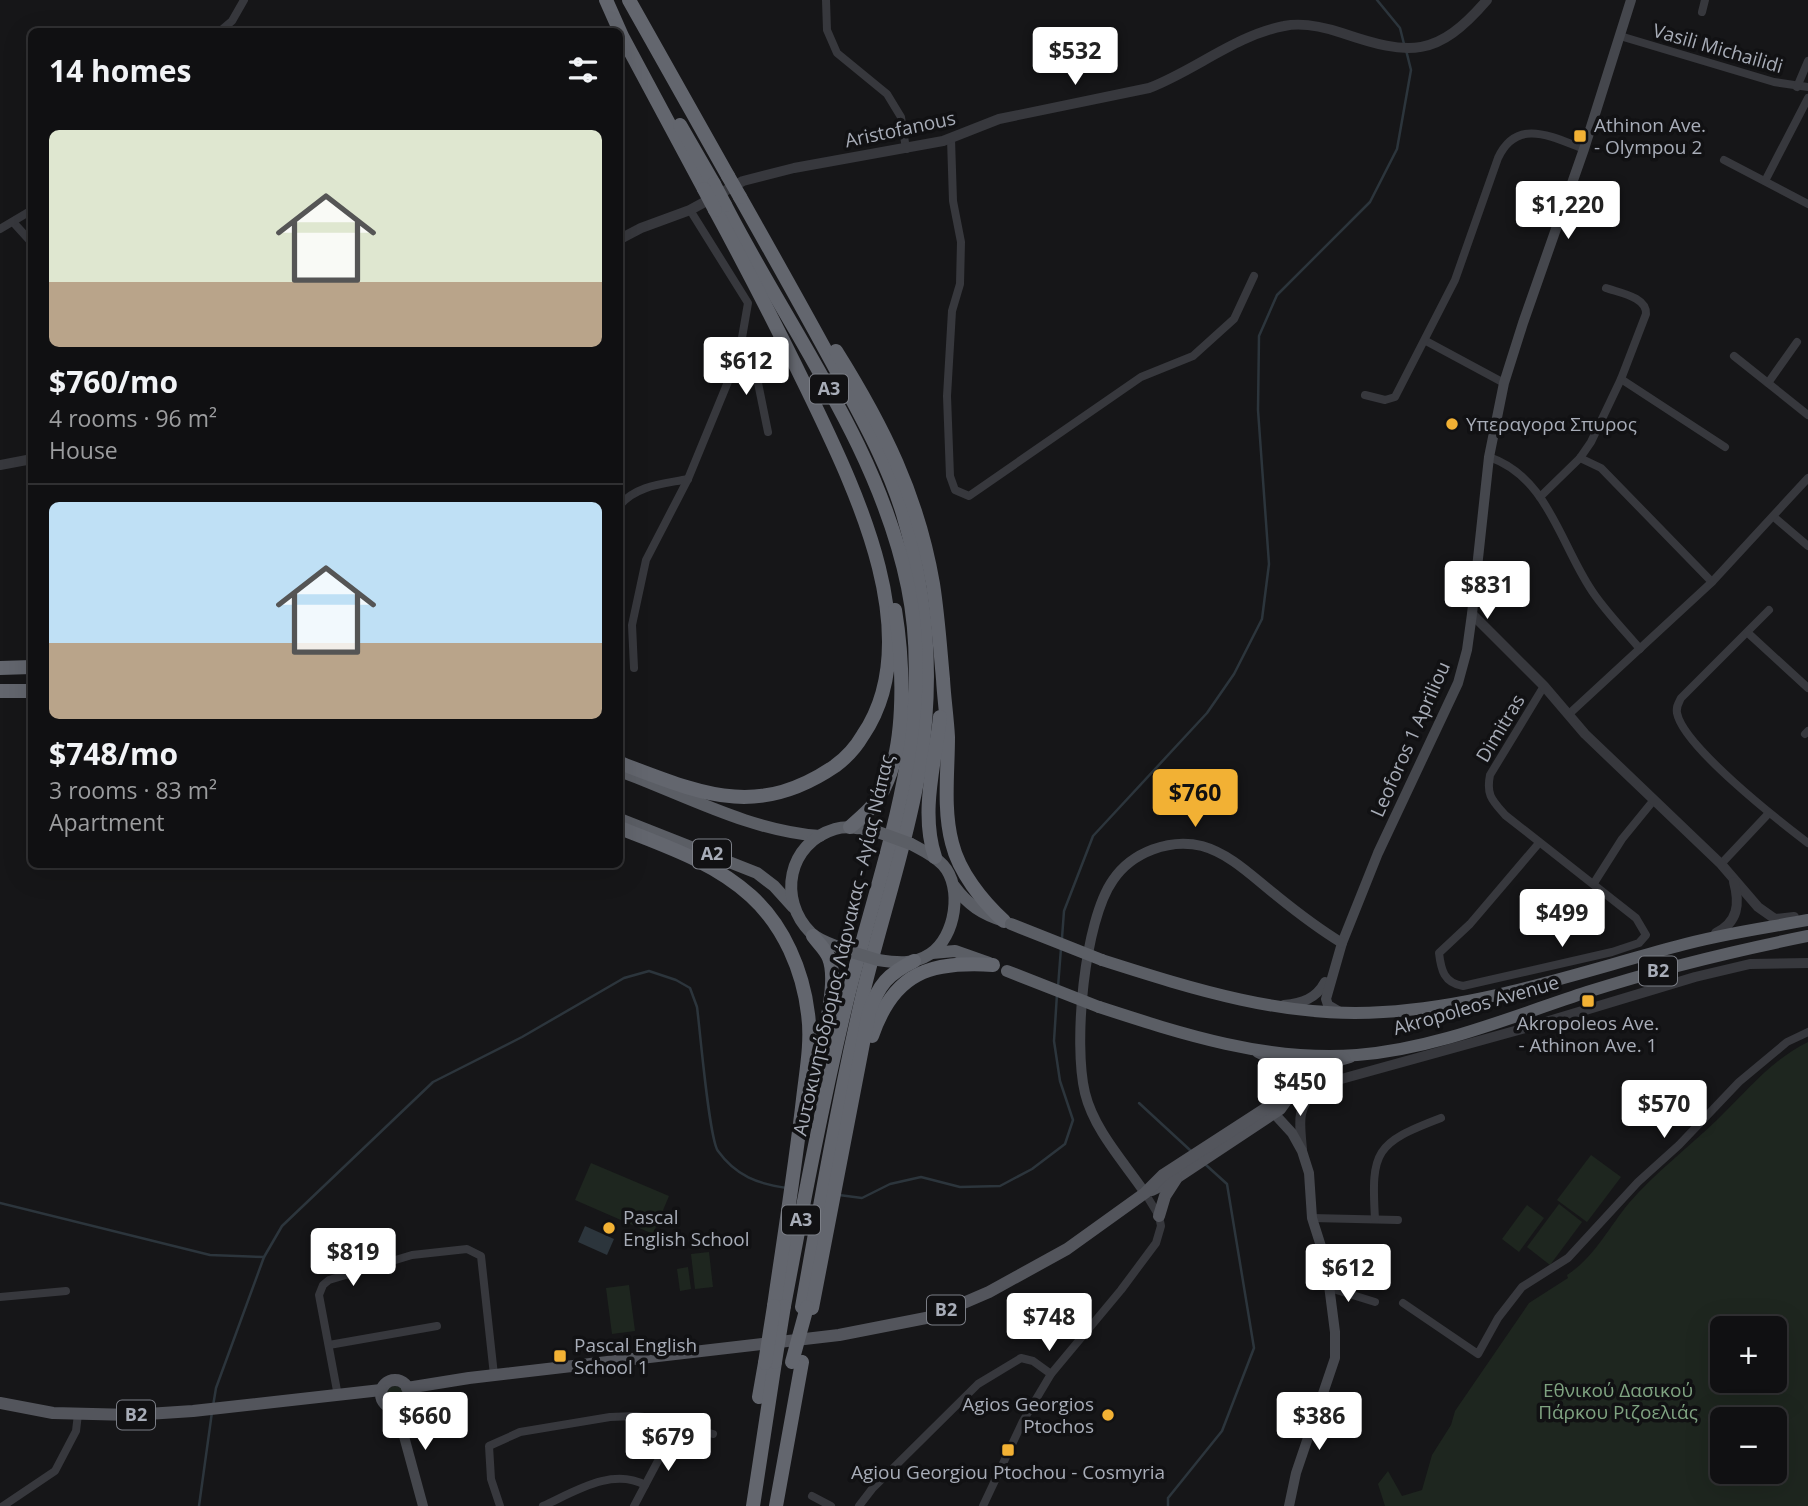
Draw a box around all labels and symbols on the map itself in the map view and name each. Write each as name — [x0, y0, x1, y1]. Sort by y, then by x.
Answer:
street label: Vasili Michailidi — [1650, 17, 1786, 79]
pin: $532 — [1034, 28, 1116, 87]
street label: Aristofanous — [842, 105, 958, 153]
place label: Athinon Ave. - Olympou 2 — [1594, 112, 1706, 160]
marker: Athinon Ave. - Olympou 2 — [1572, 128, 1588, 144]
pin: $1,220 — [1511, 182, 1625, 241]
pin: $612 — [705, 338, 787, 397]
road number: A3 — [810, 374, 848, 404]
place label: Υπεραγορα Σπυρος — [1466, 411, 1637, 437]
marker: Υπεραγορα Σπυρος — [1444, 416, 1460, 432]
pin: $831 — [1446, 562, 1528, 621]
street label: Leoforos 1 Apriliou — [1364, 657, 1456, 821]
street label: Dimitras — [1470, 689, 1530, 767]
street label: Αυτοκινητόδρομος Λάρνακας - Αγίας Νάπας — [786, 752, 900, 1138]
pin: $760 — [1154, 770, 1236, 829]
road number: A2 — [693, 840, 731, 868]
pin: $499 — [1521, 890, 1603, 949]
road number: B2 — [1639, 956, 1677, 986]
street label: Akropoleos Avenue — [1390, 969, 1562, 1041]
marker: Akropoleos Ave. - Athinon Ave. 1 — [1580, 993, 1596, 1009]
place label: Akropoleos Ave. - Athinon Ave. 1 — [1517, 1010, 1659, 1058]
pin: $450 — [1259, 1058, 1341, 1118]
pin: $570 — [1623, 1080, 1705, 1140]
place label: Pascal English School — [623, 1204, 750, 1252]
road number: A3 — [782, 1205, 820, 1234]
marker: Pascal English School — [601, 1220, 617, 1236]
pin: $819 — [312, 1228, 394, 1288]
pin: $612 — [1307, 1244, 1389, 1304]
pin: $748 — [1008, 1294, 1090, 1353]
road number: B2 — [927, 1296, 965, 1324]
place label: Pascal English School 1 — [574, 1332, 697, 1380]
marker: Pascal English School 1 — [552, 1348, 568, 1364]
park label: Εθνικού Δασικού Πάρκου Ριζοελιάς — [1538, 1377, 1698, 1425]
place label: Agios Georgios Ptochos — [962, 1391, 1094, 1439]
pin: $660 — [384, 1392, 466, 1452]
pin: $386 — [1278, 1392, 1360, 1452]
road number: B2 — [117, 1400, 155, 1430]
marker: Agios Georgios Ptochos — [1100, 1407, 1116, 1423]
pin: $679 — [627, 1414, 709, 1473]
marker: Agiou Georgiou Ptochou - Cosmyria — [1000, 1442, 1016, 1458]
place label: Agiou Georgiou Ptochou - Cosmyria — [851, 1459, 1165, 1485]

